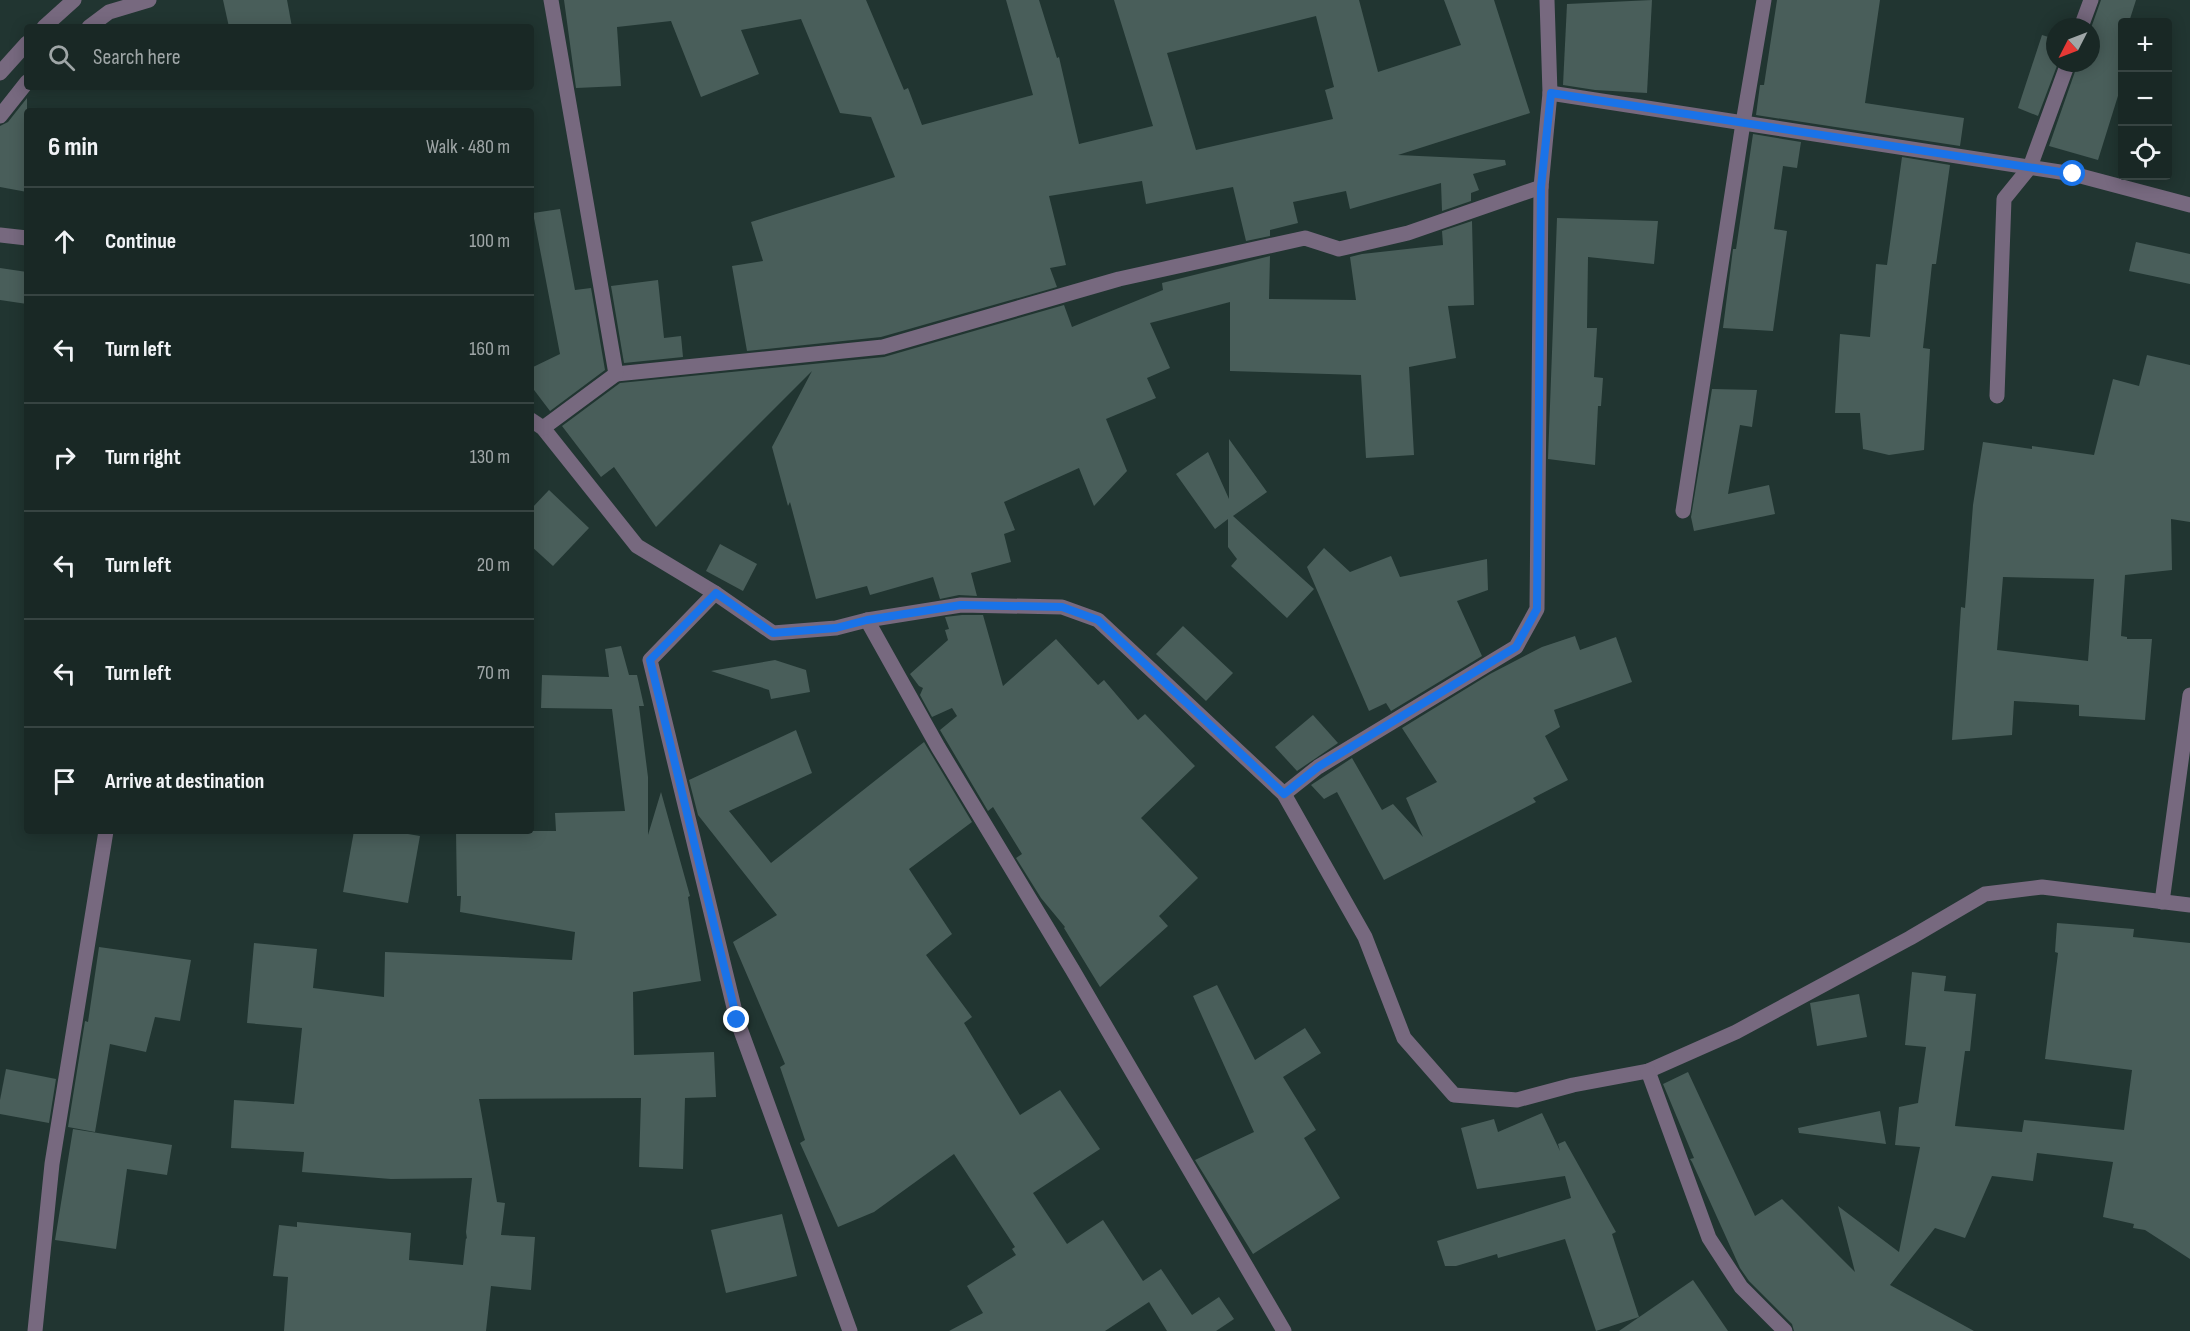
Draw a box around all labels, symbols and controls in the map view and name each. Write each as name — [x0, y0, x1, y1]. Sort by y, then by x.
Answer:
north arrow — [2046, 18, 2100, 72]
map controls — [2118, 18, 2172, 180]
button: + — [2118, 18, 2172, 72]
search box — [24, 24, 534, 90]
icon: search — [45, 41, 78, 74]
text: Search here — [93, 44, 180, 71]
button: − — [2118, 72, 2172, 126]
button: locate — [2118, 126, 2172, 180]
text: 6 min — [48, 132, 98, 163]
text: Walk · 480 m — [426, 135, 510, 159]
route start — [2059, 160, 2085, 186]
icon: ahead — [48, 225, 81, 258]
text: Continue — [105, 228, 176, 255]
text: 100 m — [469, 229, 510, 253]
icon: left — [48, 333, 81, 366]
text: Turn left — [105, 336, 171, 363]
text: 160 m — [469, 337, 510, 361]
icon: right — [48, 441, 81, 474]
text: Turn right — [105, 444, 181, 471]
text: 130 m — [470, 445, 510, 469]
icon: left — [48, 549, 81, 582]
text: Turn left — [105, 552, 171, 579]
text: 20 m — [477, 553, 510, 577]
icon: left — [48, 657, 81, 690]
text: Turn left — [105, 660, 171, 687]
text: 70 m — [477, 661, 510, 685]
icon: arrive — [48, 765, 81, 798]
text: Arrive at destination — [105, 768, 264, 795]
route end — [723, 1006, 749, 1032]

